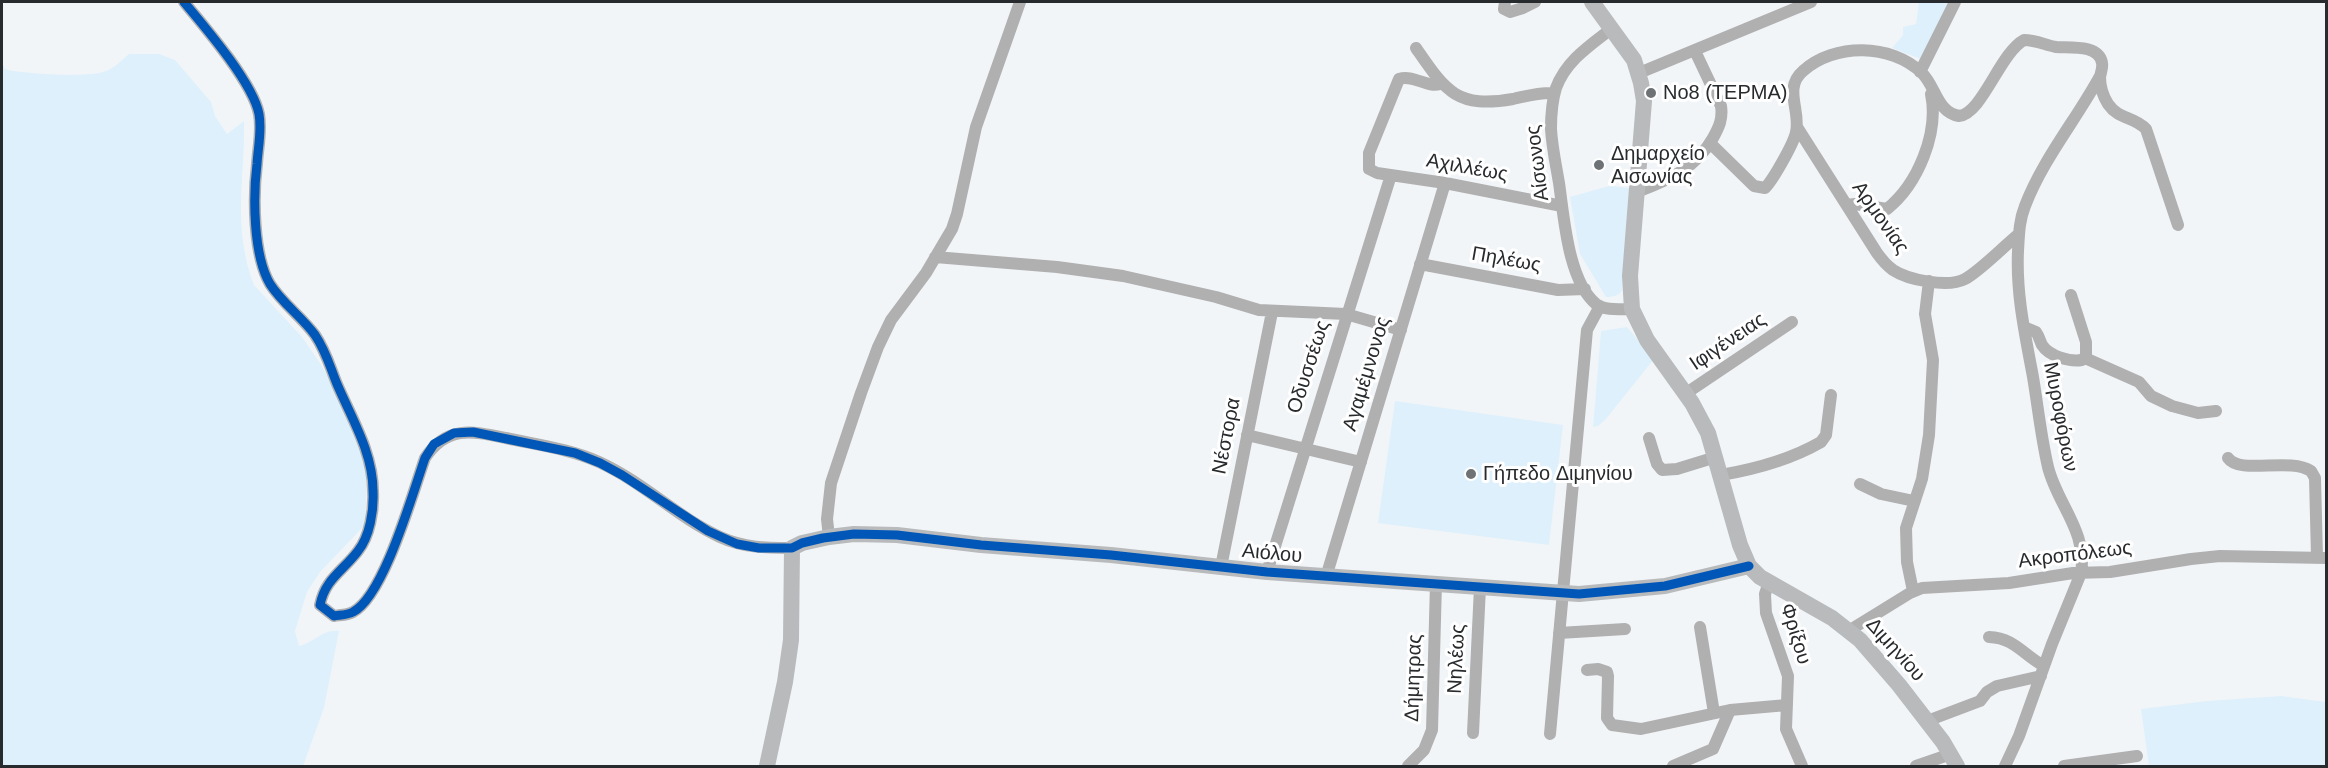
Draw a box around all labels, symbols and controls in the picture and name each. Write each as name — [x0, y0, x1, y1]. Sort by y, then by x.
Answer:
place label: Νο8 (ΤΕΡΜΑ) — [1663, 81, 1787, 105]
marker: Νο8 (ΤΕΡΜΑ) — [1644, 86, 1658, 100]
street label: Αίσωνος — [1521, 124, 1555, 202]
place label: Δημαρχείο Αισωνίας — [1611, 142, 1705, 189]
street label: Αχιλλέως — [1424, 149, 1510, 187]
marker: Δημαρχείο Αισωνίας — [1592, 158, 1606, 172]
street label: Αρμονίας — [1846, 177, 1914, 259]
street label: Πηλέως — [1470, 242, 1542, 278]
street label: Ιφιγένειας — [1685, 308, 1771, 376]
street label: Αγαμέμνονος — [1338, 314, 1396, 434]
street label: Οδυσσέως — [1283, 317, 1335, 417]
street label: Μυροφόρων — [2038, 360, 2082, 474]
street label: Νέστορα — [1208, 396, 1246, 476]
place label: Γήπεδο Διμηνίου — [1483, 462, 1633, 486]
marker: Γήπεδο Διμηνίου — [1464, 467, 1478, 481]
street label: Ακροπόλεως — [2017, 536, 2133, 574]
street label: Αιόλου — [1241, 539, 1303, 569]
street label: Φρίξου — [1774, 601, 1816, 667]
street label: Διμηνίου — [1860, 613, 1930, 687]
street label: Νηλέως — [1443, 624, 1471, 694]
street label: Δήμητρας — [1400, 634, 1428, 722]

